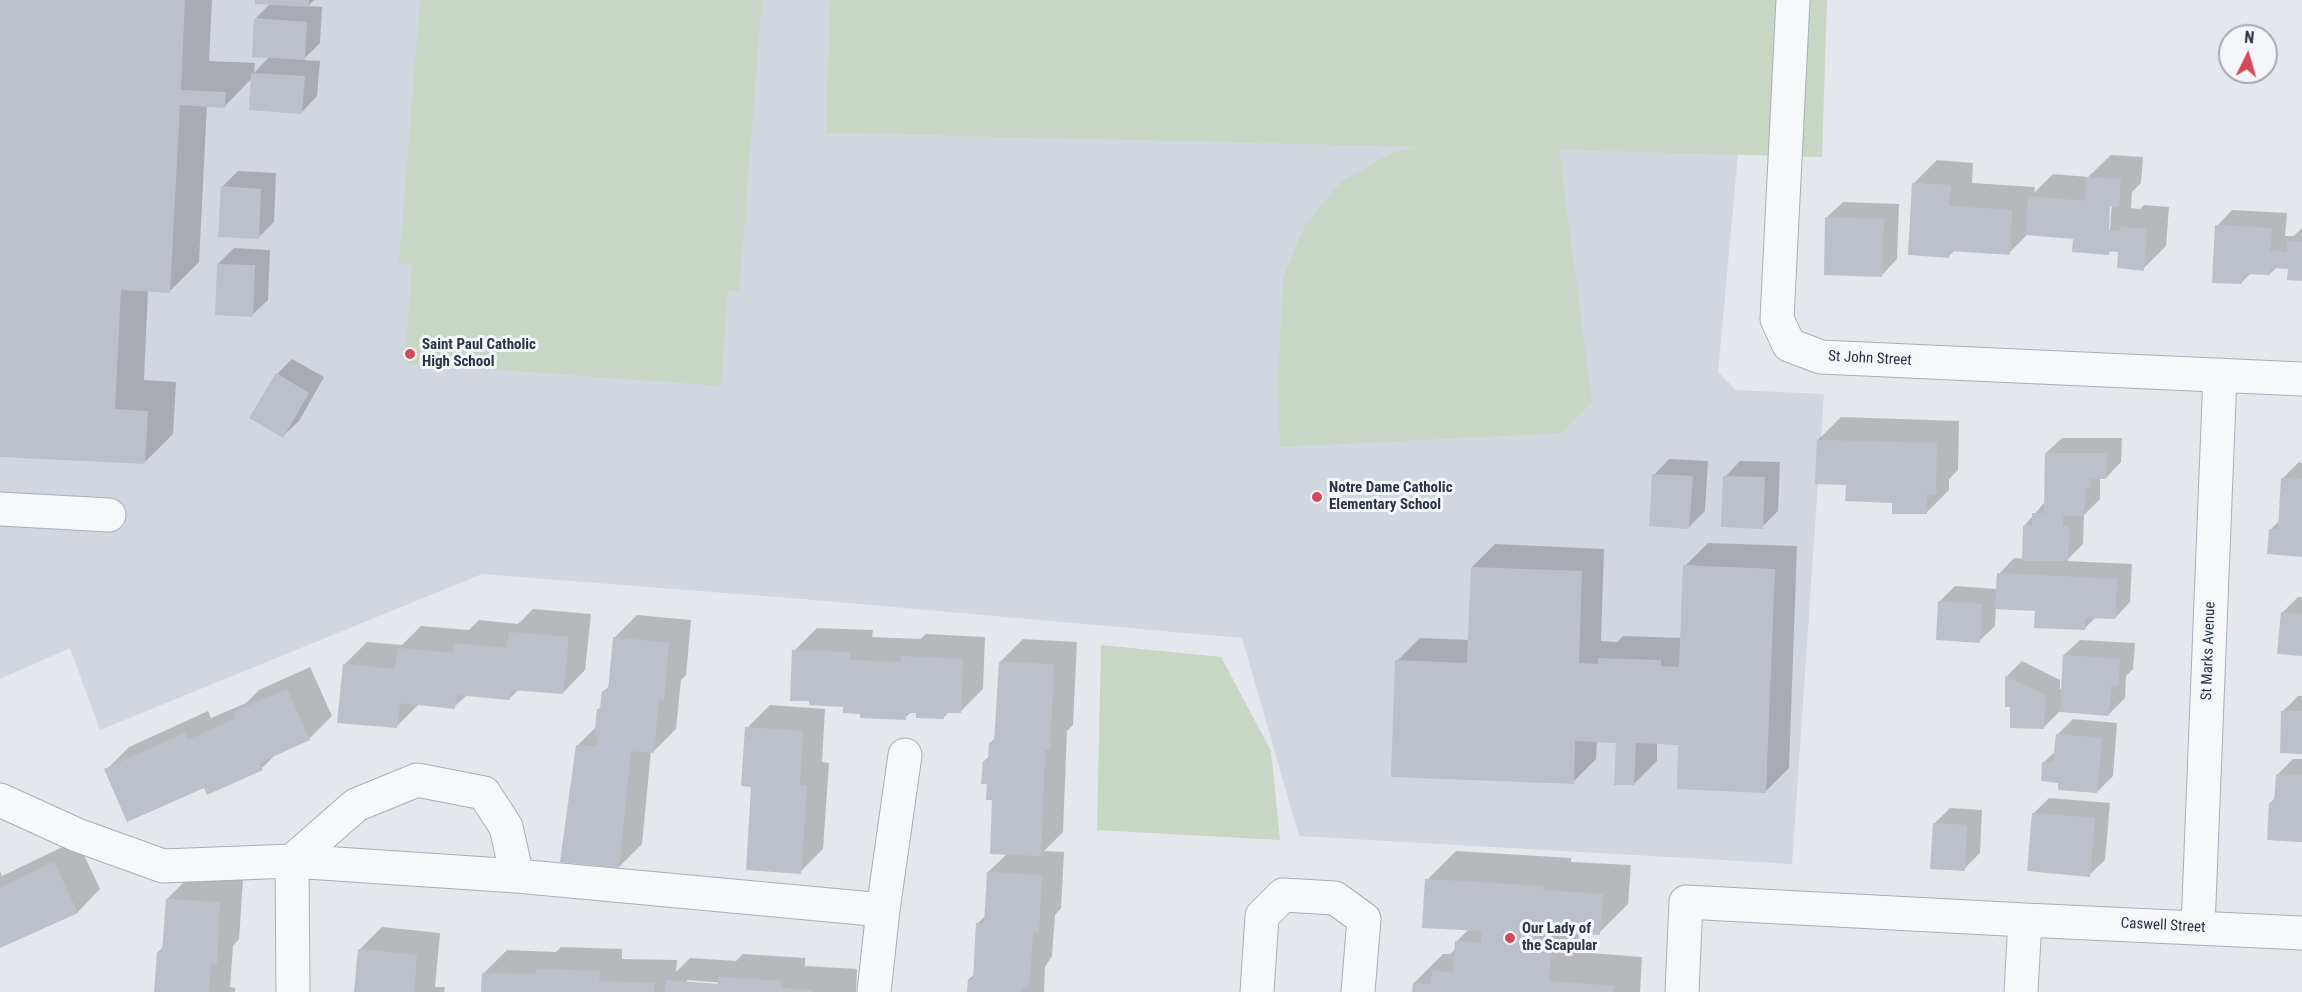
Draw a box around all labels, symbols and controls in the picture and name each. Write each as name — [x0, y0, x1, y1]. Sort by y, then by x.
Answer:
north arrow — [2218, 24, 2278, 84]
text: N — [2244, 28, 2255, 47]
place label: Saint Paul Catholic High School — [422, 336, 536, 371]
marker: Saint Paul Catholic High School — [403, 347, 417, 361]
street label: St John Street — [1828, 348, 1912, 370]
place label: Notre Dame Catholic Elementary School — [1329, 479, 1453, 514]
marker: Notre Dame Catholic Elementary School — [1310, 490, 1324, 504]
street label: St Marks Avenue — [2198, 601, 2220, 701]
street label: Caswell Street — [2120, 915, 2206, 937]
place label: Our Lady of the Scapular — [1522, 920, 1597, 955]
marker: Our Lady of the Scapular — [1503, 931, 1517, 945]

